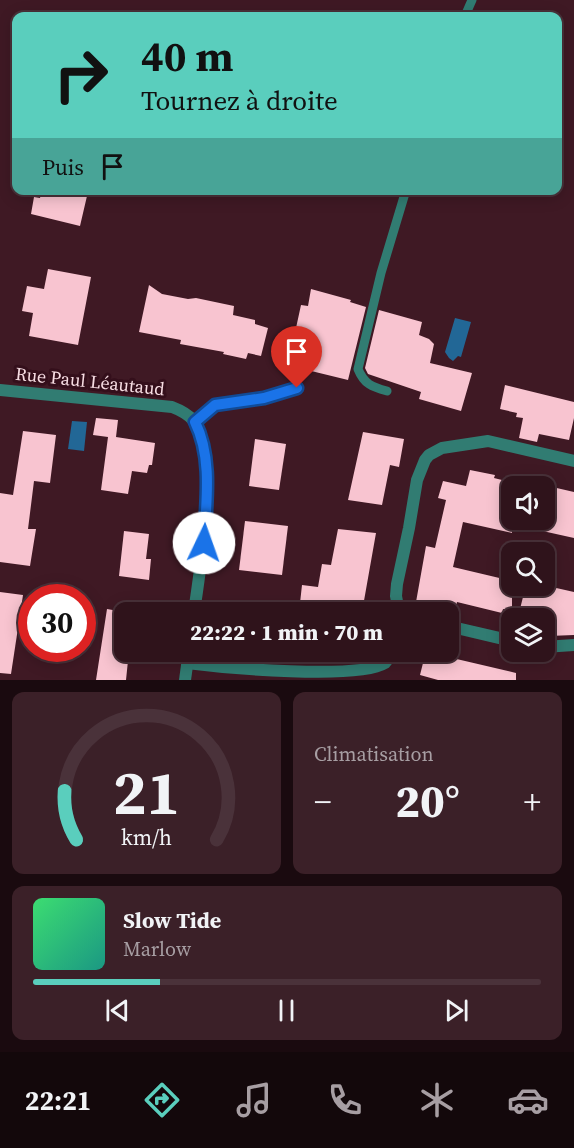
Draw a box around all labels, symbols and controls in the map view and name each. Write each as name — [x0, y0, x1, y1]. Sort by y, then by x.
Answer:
text: 40 m — [141, 27, 234, 85]
icon: right — [42, 36, 120, 114]
text: Tournez à droite — [141, 82, 338, 119]
icon: arrive — [96, 150, 129, 183]
text: Puis — [42, 152, 84, 182]
pin — [271, 326, 322, 388]
icon: arrive — [280, 335, 313, 368]
street label: Rue Paul Léautaud — [14, 361, 166, 401]
map controls — [501, 476, 555, 662]
button: sound — [501, 476, 555, 530]
position arrow — [172, 511, 236, 575]
button: search — [501, 542, 555, 596]
speed limit sign: 30 — [18, 584, 96, 662]
button: layers — [501, 608, 555, 662]
text: 22:22 · 1 min · 70 m — [190, 617, 383, 647]
text: Climatisation — [314, 740, 434, 768]
text: 21 — [113, 749, 180, 835]
text: 20° — [395, 770, 460, 832]
text: − — [314, 779, 332, 824]
text: + — [523, 779, 541, 824]
text: km/h — [121, 823, 172, 852]
text: Slow Tide — [123, 905, 221, 935]
text: Marlow — [123, 935, 191, 963]
icon: previous — [101, 994, 134, 1027]
icon: pause — [270, 994, 303, 1027]
icon: next — [440, 994, 473, 1027]
icon: directions — [141, 1079, 183, 1121]
icon: music — [233, 1079, 275, 1121]
icon: phone — [324, 1079, 366, 1121]
icon: climate — [416, 1079, 458, 1121]
icon: car — [507, 1079, 549, 1121]
text: 22:21 — [25, 1082, 91, 1119]

